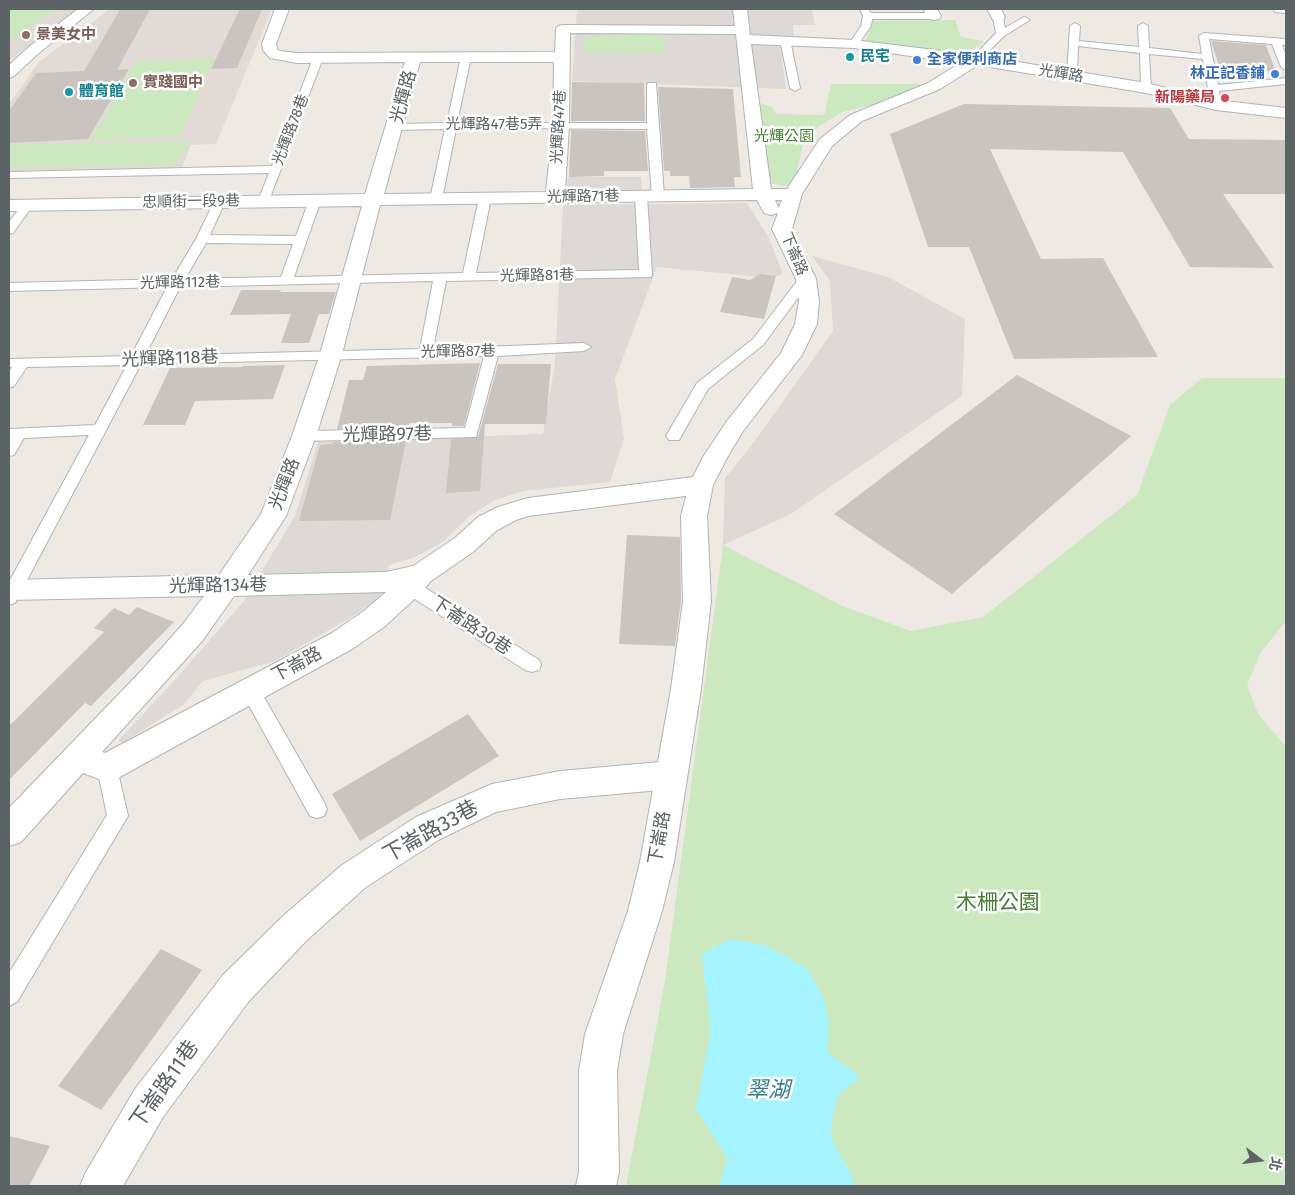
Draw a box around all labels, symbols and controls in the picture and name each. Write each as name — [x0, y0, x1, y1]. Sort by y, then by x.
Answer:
place label: 景美女中 — [36, 26, 96, 44]
marker: 景美女中 — [20, 29, 32, 41]
place label: 民宅 — [860, 48, 890, 66]
marker: 民宅 — [844, 51, 856, 63]
place label: 全家便利商店 — [927, 51, 1017, 69]
marker: 全家便利商店 — [911, 54, 923, 66]
street label: 光輝路 — [1037, 62, 1085, 86]
place label: 林正記香鋪 — [1190, 65, 1265, 83]
street label: 光輝路 — [387, 68, 421, 126]
marker: 林正記香鋪 — [1269, 68, 1281, 80]
place label: 實踐國中 — [143, 74, 203, 92]
marker: 實踐國中 — [127, 77, 139, 89]
place label: 體育館 — [79, 83, 124, 101]
marker: 體育館 — [63, 86, 75, 98]
street label: 光輝路47巷 — [548, 89, 570, 165]
place label: 新陽藥局 — [1155, 89, 1215, 107]
street label: 光輝路78巷 — [269, 92, 313, 168]
marker: 新陽藥局 — [1219, 92, 1231, 104]
street label: 光輝路47巷5弄 — [446, 116, 542, 134]
park label: 光輝公園 — [754, 128, 814, 146]
street label: 光輝路71巷 — [546, 187, 620, 207]
street label: 忠順街一段9巷 — [142, 192, 240, 212]
street label: 下崙路 — [777, 230, 811, 278]
street label: 光輝路81巷 — [500, 266, 574, 286]
street label: 光輝路112巷 — [140, 273, 220, 293]
street label: 光輝路87巷 — [420, 342, 496, 362]
street label: 光輝路118巷 — [121, 347, 219, 371]
street label: 光輝路97巷 — [342, 423, 432, 447]
street label: 光輝路 — [265, 455, 305, 513]
street label: 光輝路134巷 — [169, 574, 267, 598]
street label: 下崙路30巷 — [427, 592, 515, 660]
street label: 下崙路 — [268, 643, 326, 687]
street label: 下崙路33巷 — [379, 796, 483, 868]
street label: 下崙路 — [645, 810, 675, 866]
park label: 木柵公園 — [956, 890, 1040, 916]
street label: 下崙路11巷 — [125, 1036, 205, 1134]
water label: 翠湖 — [746, 1078, 790, 1104]
north arrow — [1235, 1135, 1285, 1185]
text: 北 — [1265, 1155, 1285, 1173]

